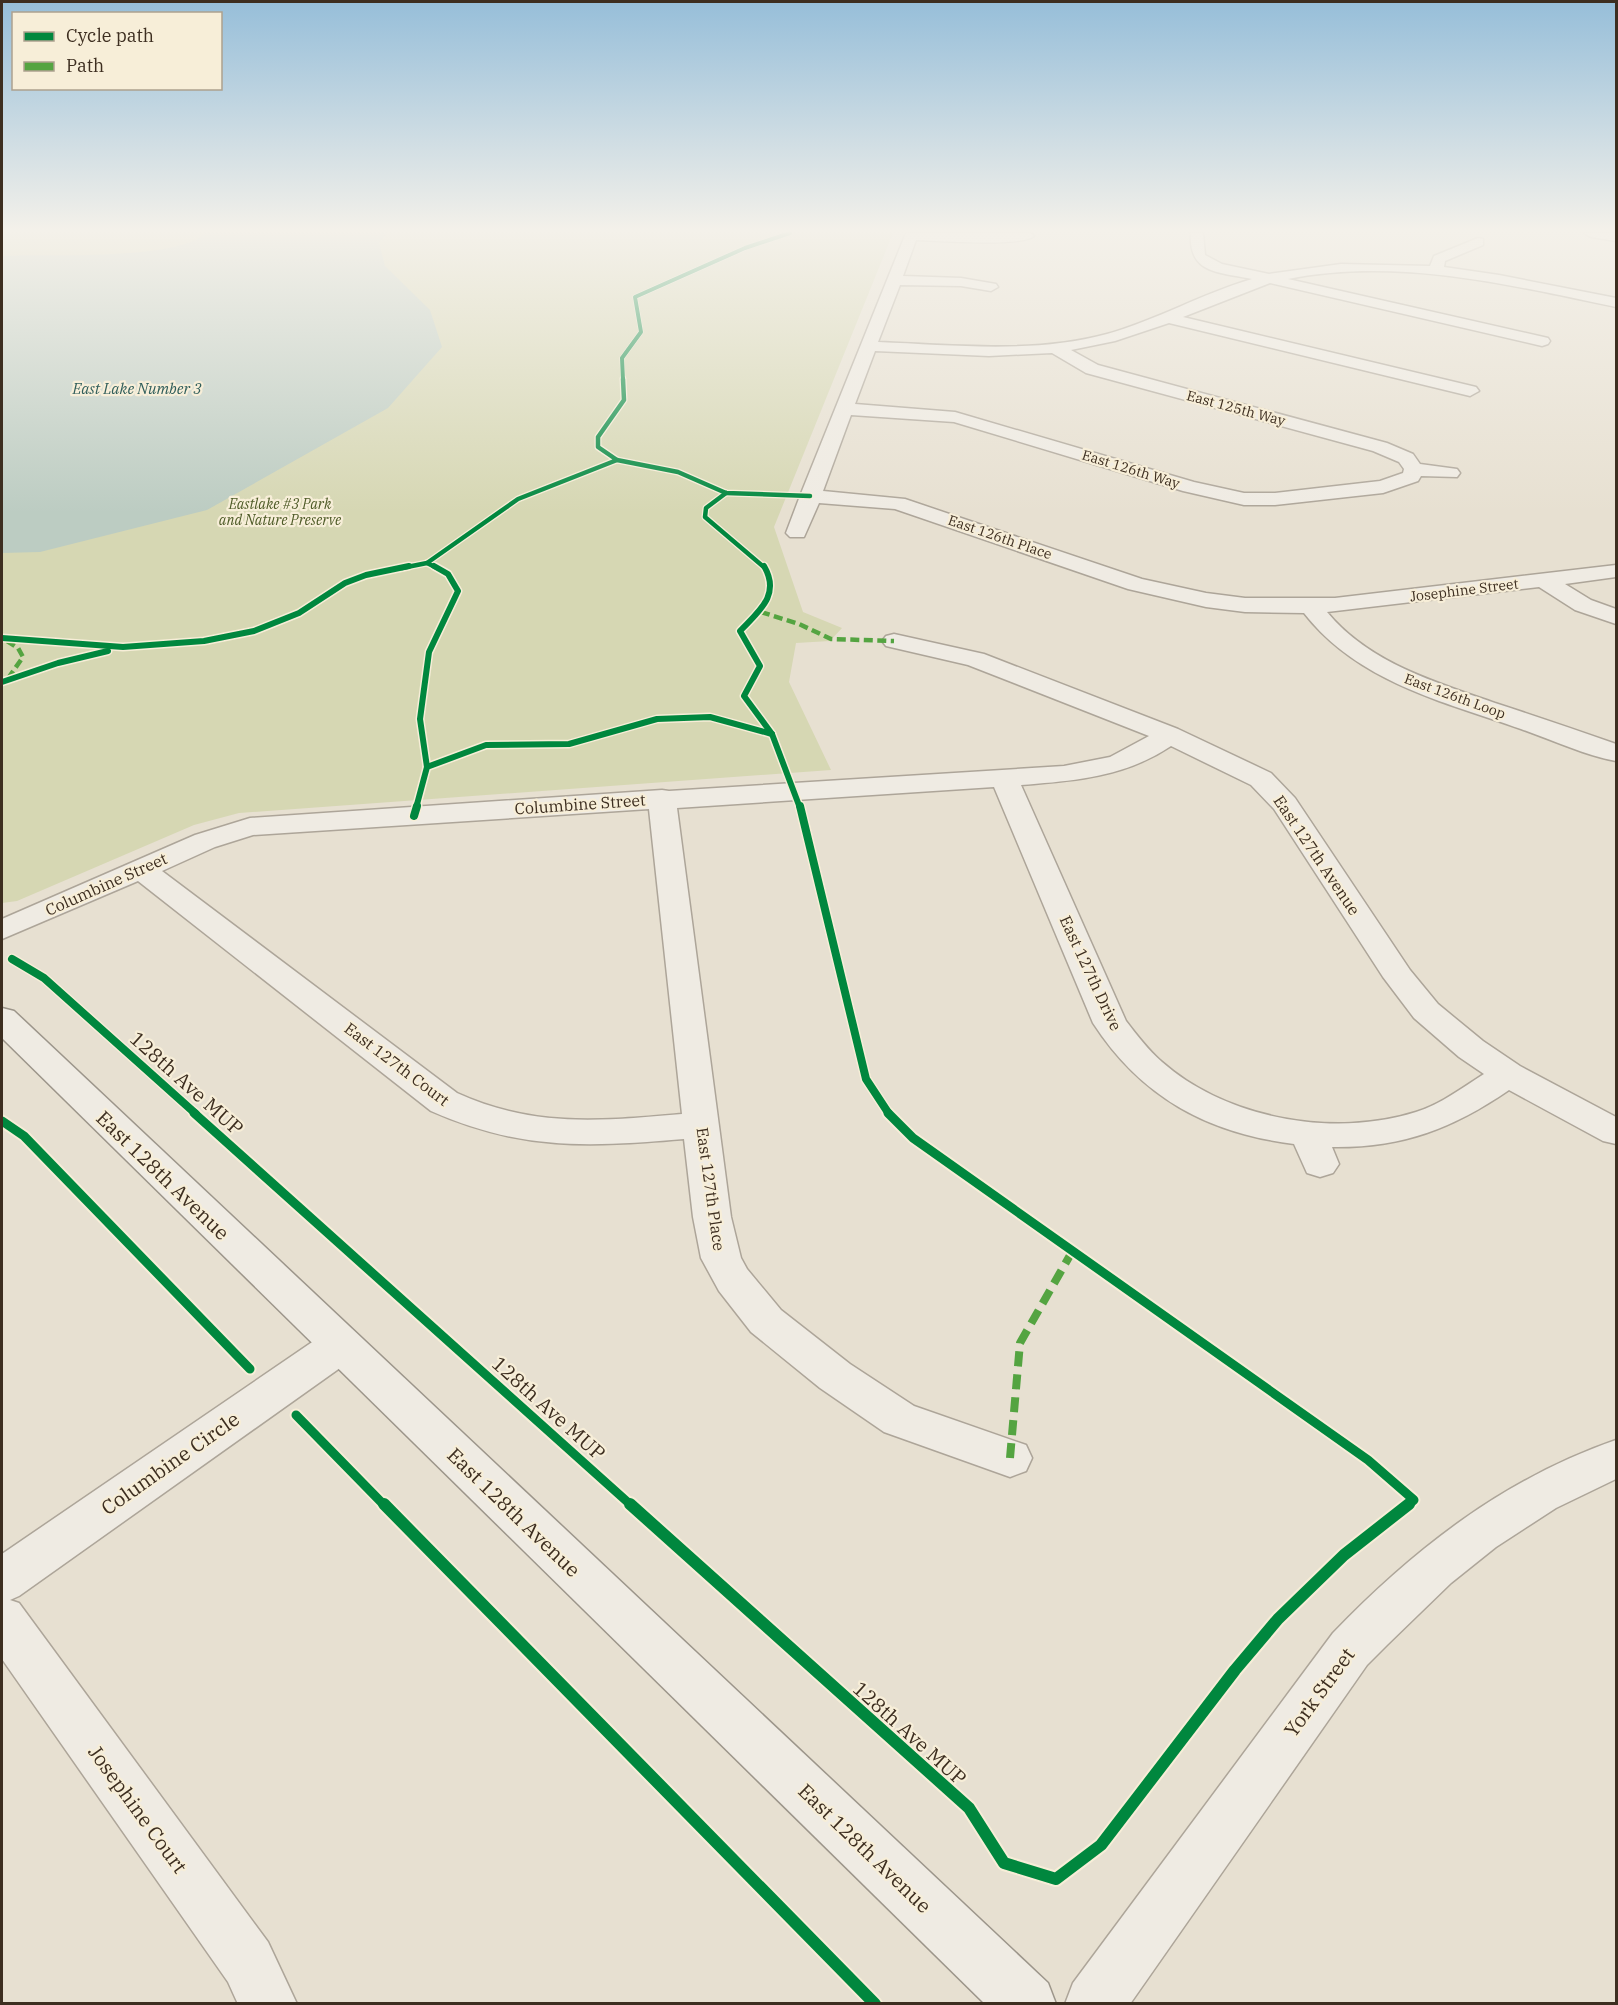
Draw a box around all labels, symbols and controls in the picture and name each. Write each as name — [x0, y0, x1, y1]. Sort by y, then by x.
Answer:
legend — [12, 12, 222, 90]
text: Cycle path — [66, 24, 154, 47]
text: Path — [66, 54, 104, 77]
water label: East Lake Number 3 — [72, 379, 202, 398]
street label: East 125th Way — [1185, 386, 1288, 430]
street label: East 126th Way — [1080, 446, 1183, 493]
park label: Eastlake #3 Park and Nature Preserve — [219, 495, 342, 529]
street label: East 126th Place — [946, 511, 1054, 563]
street label: Josephine Street — [1409, 574, 1519, 606]
street label: East 126th Loop — [1402, 669, 1508, 723]
street label: Columbine Street — [514, 789, 647, 819]
street label: East 127th Avenue — [1269, 791, 1365, 919]
street label: Columbine Street — [42, 848, 170, 920]
street label: East 127th Drive — [1056, 912, 1126, 1034]
street label: East 127th Court — [341, 1018, 454, 1110]
street label: 128th Ave MUP — [125, 1025, 249, 1141]
street label: East 128th Avenue — [90, 1104, 236, 1246]
street label: East 127th Place — [692, 1126, 730, 1252]
street label: 128th Ave MUP — [487, 1350, 611, 1466]
street label: Columbine Circle — [95, 1405, 245, 1521]
street label: East 128th Avenue — [441, 1441, 587, 1583]
street label: York Street — [1278, 1642, 1360, 1742]
street label: 128th Ave MUP — [848, 1675, 972, 1791]
street label: Josephine Court — [82, 1739, 194, 1879]
street label: East 128th Avenue — [792, 1777, 938, 1919]

